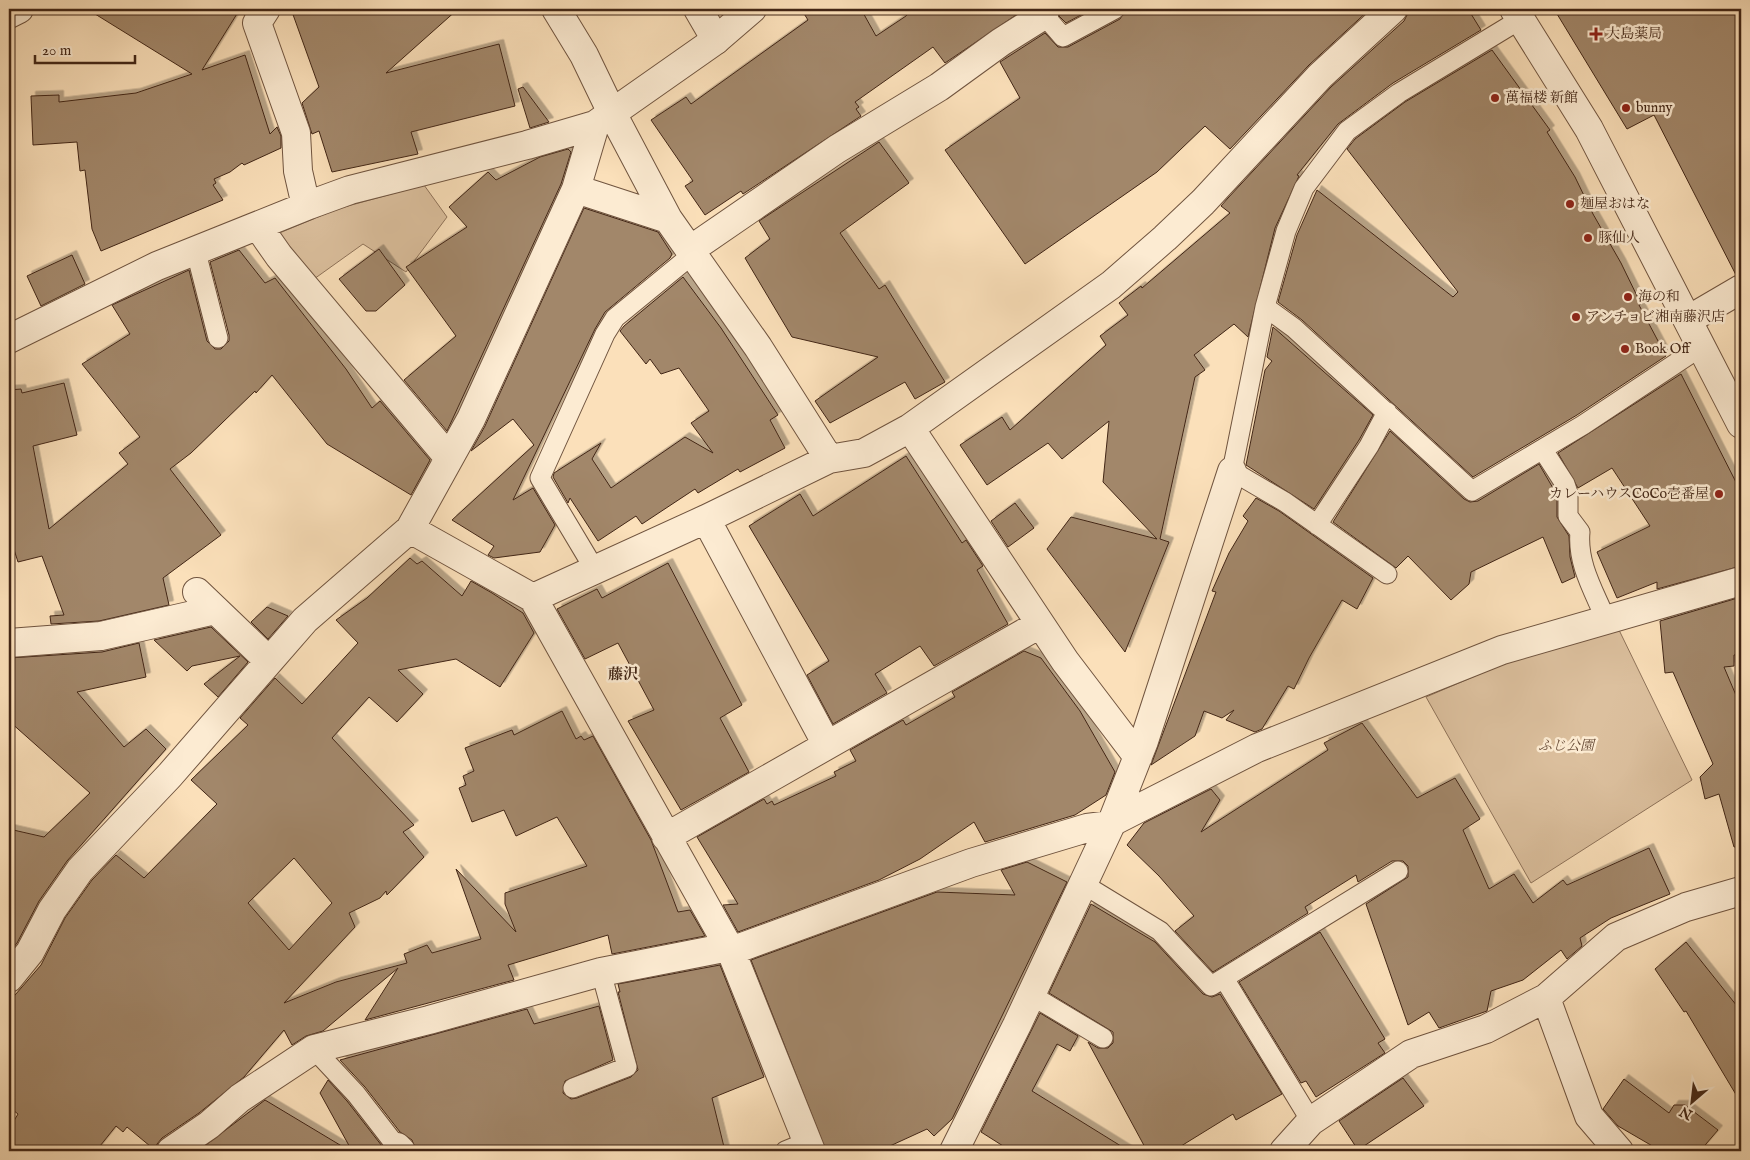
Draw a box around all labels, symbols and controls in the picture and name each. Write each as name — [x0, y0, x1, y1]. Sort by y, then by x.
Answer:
place label: 大島薬局 — [1606, 25, 1662, 43]
marker: 大島薬局 — [1590, 28, 1602, 40]
scale bar — [35, 32, 135, 64]
text: 20 m — [42, 41, 72, 60]
place label: 萬福楼 新館 — [1505, 89, 1578, 107]
marker: 萬福楼 新館 — [1489, 92, 1501, 104]
place label: bunny — [1636, 99, 1672, 117]
marker: bunny — [1620, 102, 1632, 114]
place label: 麺屋おはな — [1580, 195, 1650, 213]
marker: 麺屋おはな — [1564, 198, 1576, 210]
place label: 豚仙人 — [1598, 229, 1640, 247]
marker: 豚仙人 — [1582, 232, 1594, 244]
place label: 海の和 — [1638, 288, 1680, 306]
marker: 海の和 — [1622, 291, 1634, 303]
place label: アンチョビ湘南藤沢店 — [1586, 308, 1725, 326]
marker: アンチョビ湘南藤沢店 — [1570, 311, 1582, 323]
place label: Book Off — [1635, 340, 1691, 358]
marker: Book Off — [1619, 343, 1631, 355]
place label: カレーハウスCoCo壱番屋 — [1549, 485, 1709, 503]
marker: カレーハウスCoCo壱番屋 — [1713, 488, 1725, 500]
district label: 藤沢 — [608, 665, 638, 684]
park label: ふじ公園 — [1538, 737, 1596, 755]
north arrow — [1668, 1078, 1718, 1128]
text: N — [1677, 1102, 1697, 1124]

